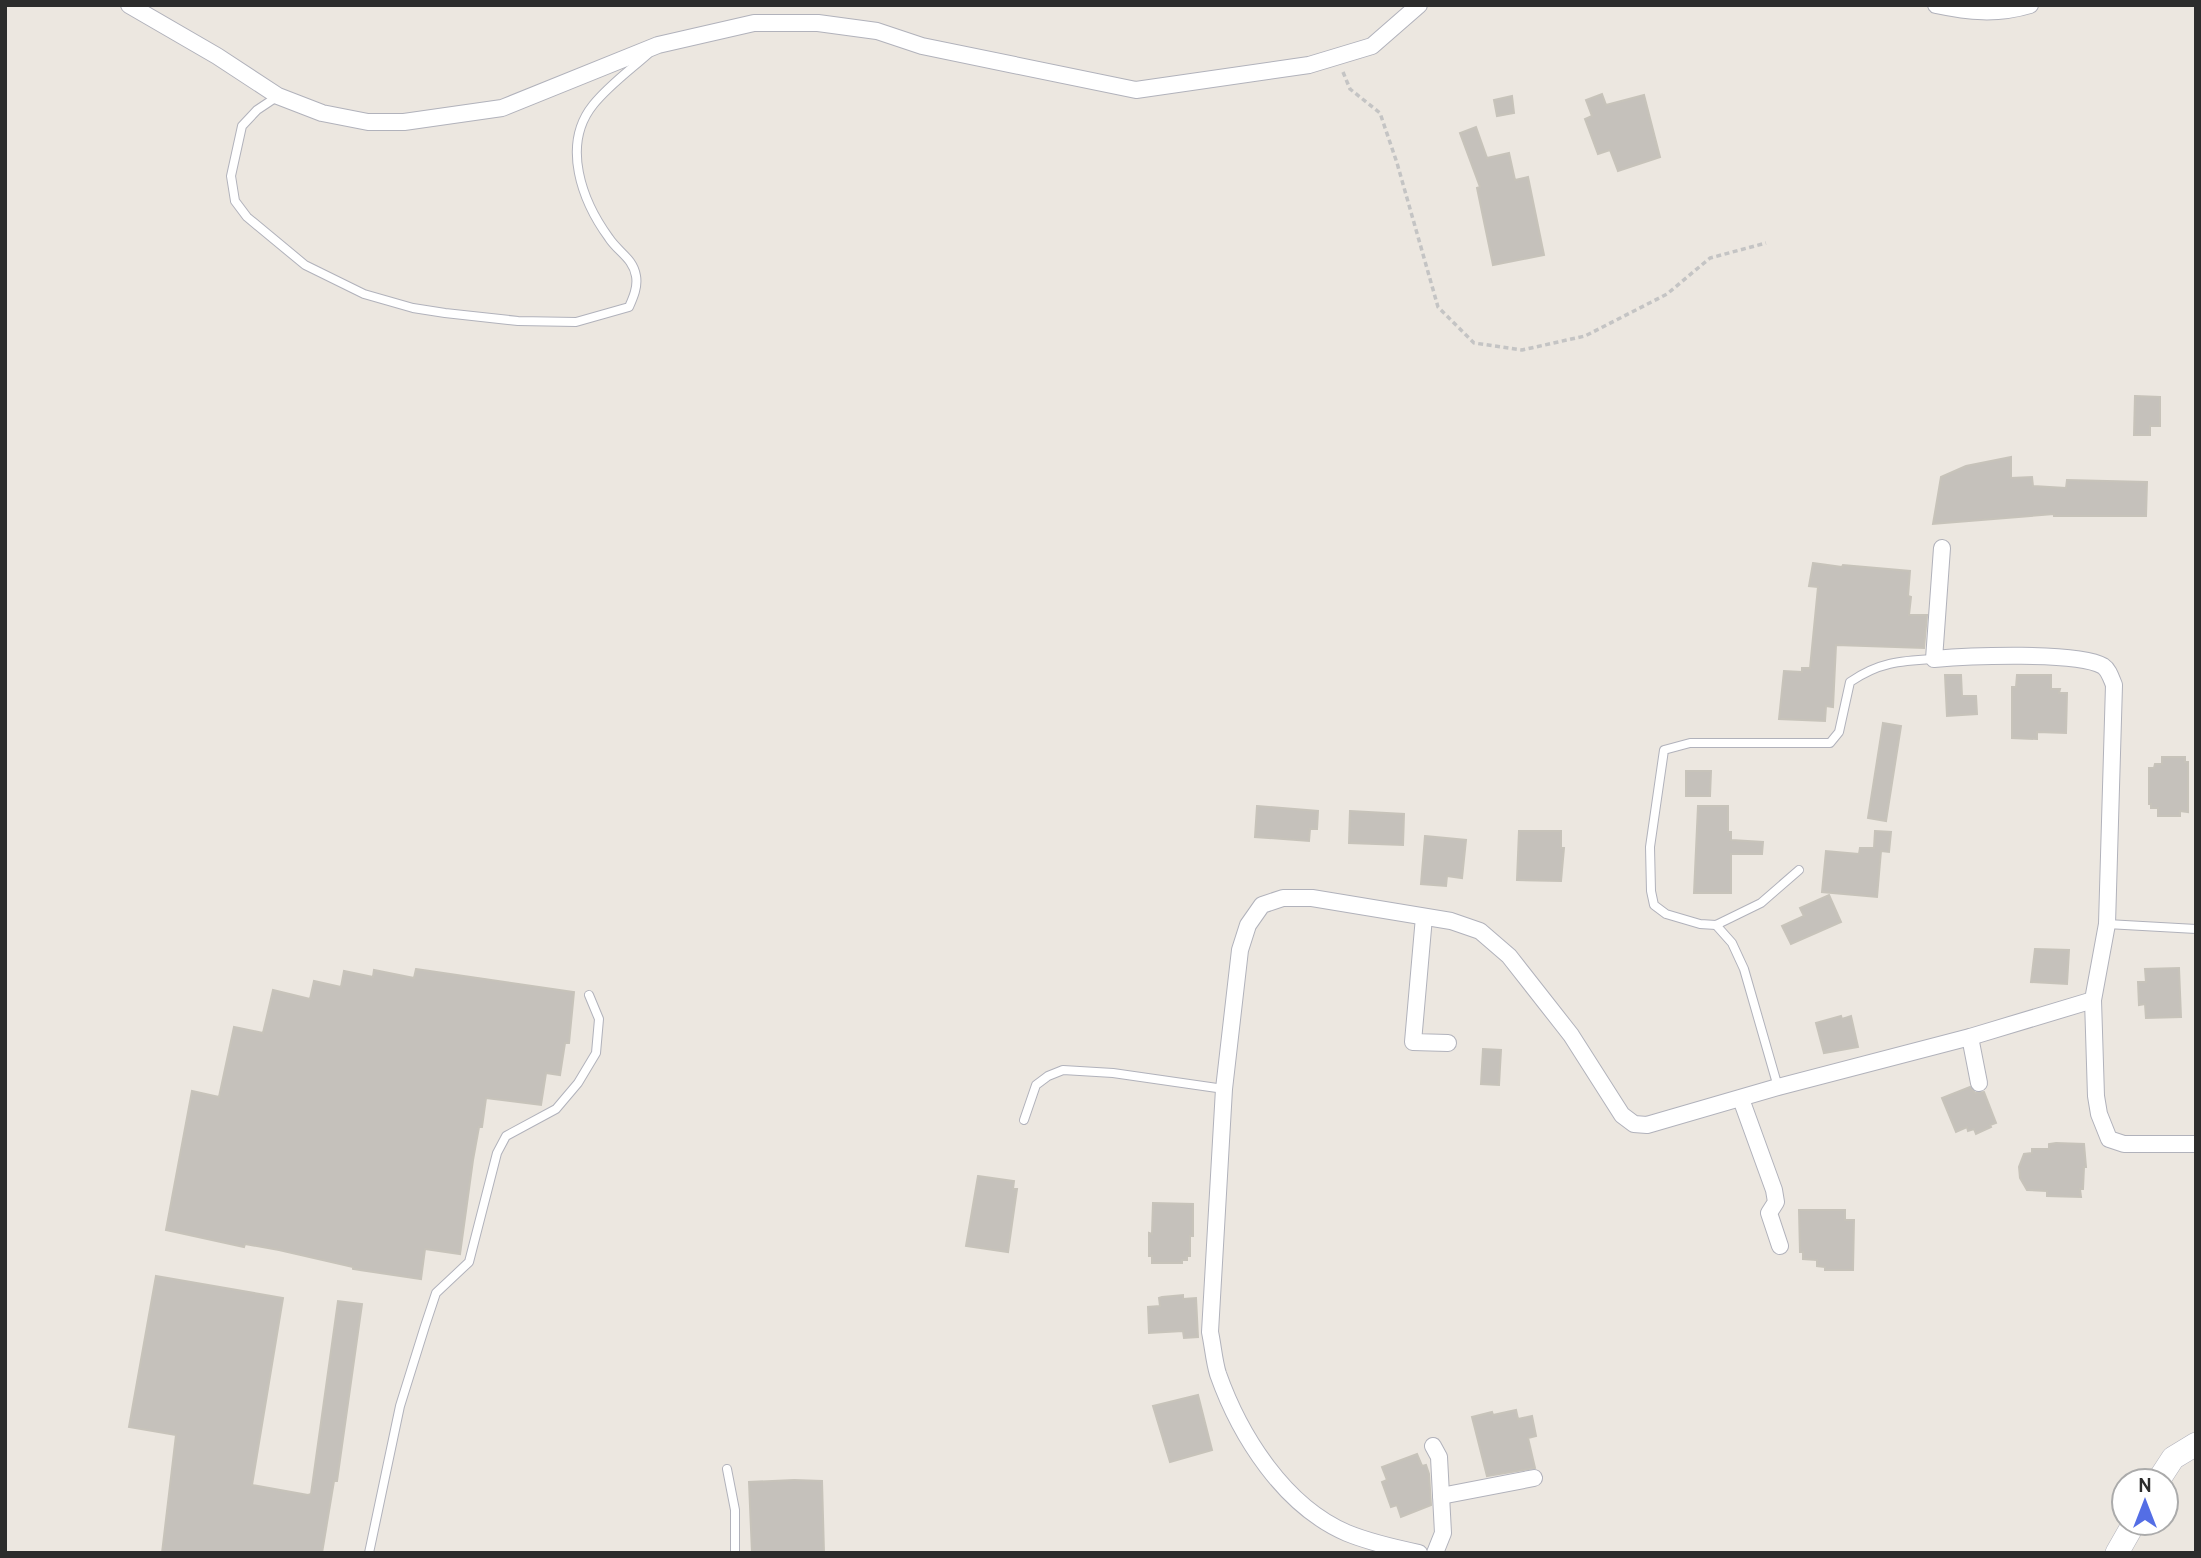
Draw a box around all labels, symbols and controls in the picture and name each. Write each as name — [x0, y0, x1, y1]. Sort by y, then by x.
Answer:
north arrow — [2110, 1467, 2180, 1537]
text: N — [2138, 1474, 2152, 1497]

